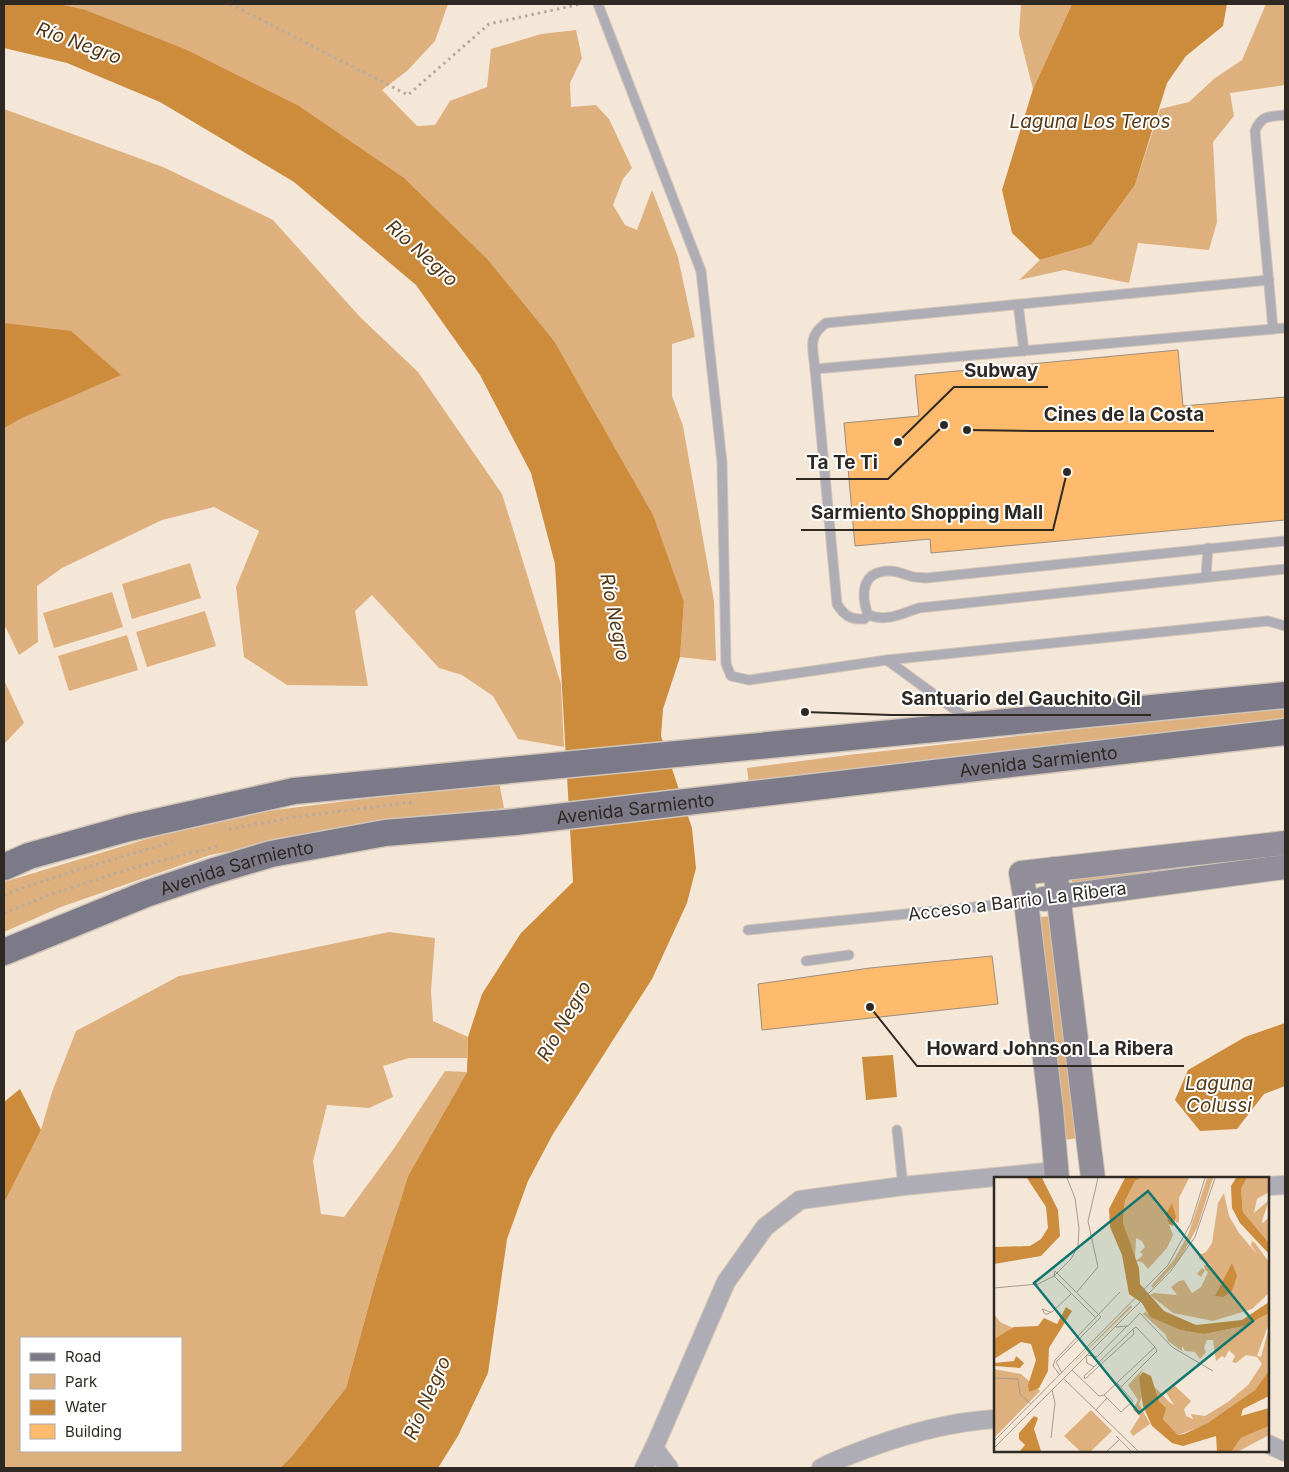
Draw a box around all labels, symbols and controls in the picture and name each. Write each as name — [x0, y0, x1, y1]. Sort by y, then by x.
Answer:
water label: Río Negro — [33, 17, 125, 69]
water label: Laguna Los Teros — [1009, 110, 1171, 133]
water label: Río Negro — [381, 215, 463, 291]
callout: Subway — [954, 353, 1048, 387]
text: Subway — [964, 359, 1039, 382]
callout: Cines de la Costa — [1034, 397, 1214, 431]
text: Cines de la Costa — [1044, 403, 1204, 426]
callout: Ta Te Ti — [796, 445, 888, 479]
text: Ta Te Ti — [806, 451, 878, 474]
callout: Sarmiento Shopping Mall — [801, 496, 1053, 530]
text: Sarmiento Shopping Mall — [811, 501, 1043, 524]
water label: Río Negro — [595, 571, 635, 663]
callout: Santuario del Gauchito Gil — [891, 681, 1151, 715]
text: Santuario del Gauchito Gil — [901, 687, 1141, 710]
street label: Avenida Sarmiento — [958, 741, 1119, 780]
street label: Avenida Sarmiento — [555, 788, 715, 828]
street label: Avenida Sarmiento — [157, 836, 315, 899]
street label: Acceso a Barrio La Ribera — [907, 877, 1127, 925]
water label: Río Negro — [532, 977, 596, 1065]
callout: Howard Johnson La Ribera — [917, 1032, 1184, 1066]
text: Howard Johnson La Ribera — [926, 1037, 1174, 1060]
water label: Laguna Colussi — [1185, 1072, 1253, 1117]
inset map — [994, 1177, 1269, 1452]
legend — [20, 1337, 182, 1452]
text: Road — [65, 1347, 101, 1366]
water label: Río Negro — [398, 1353, 456, 1443]
text: Park — [65, 1372, 98, 1391]
text: Water — [65, 1397, 107, 1416]
text: Building — [65, 1422, 122, 1441]

